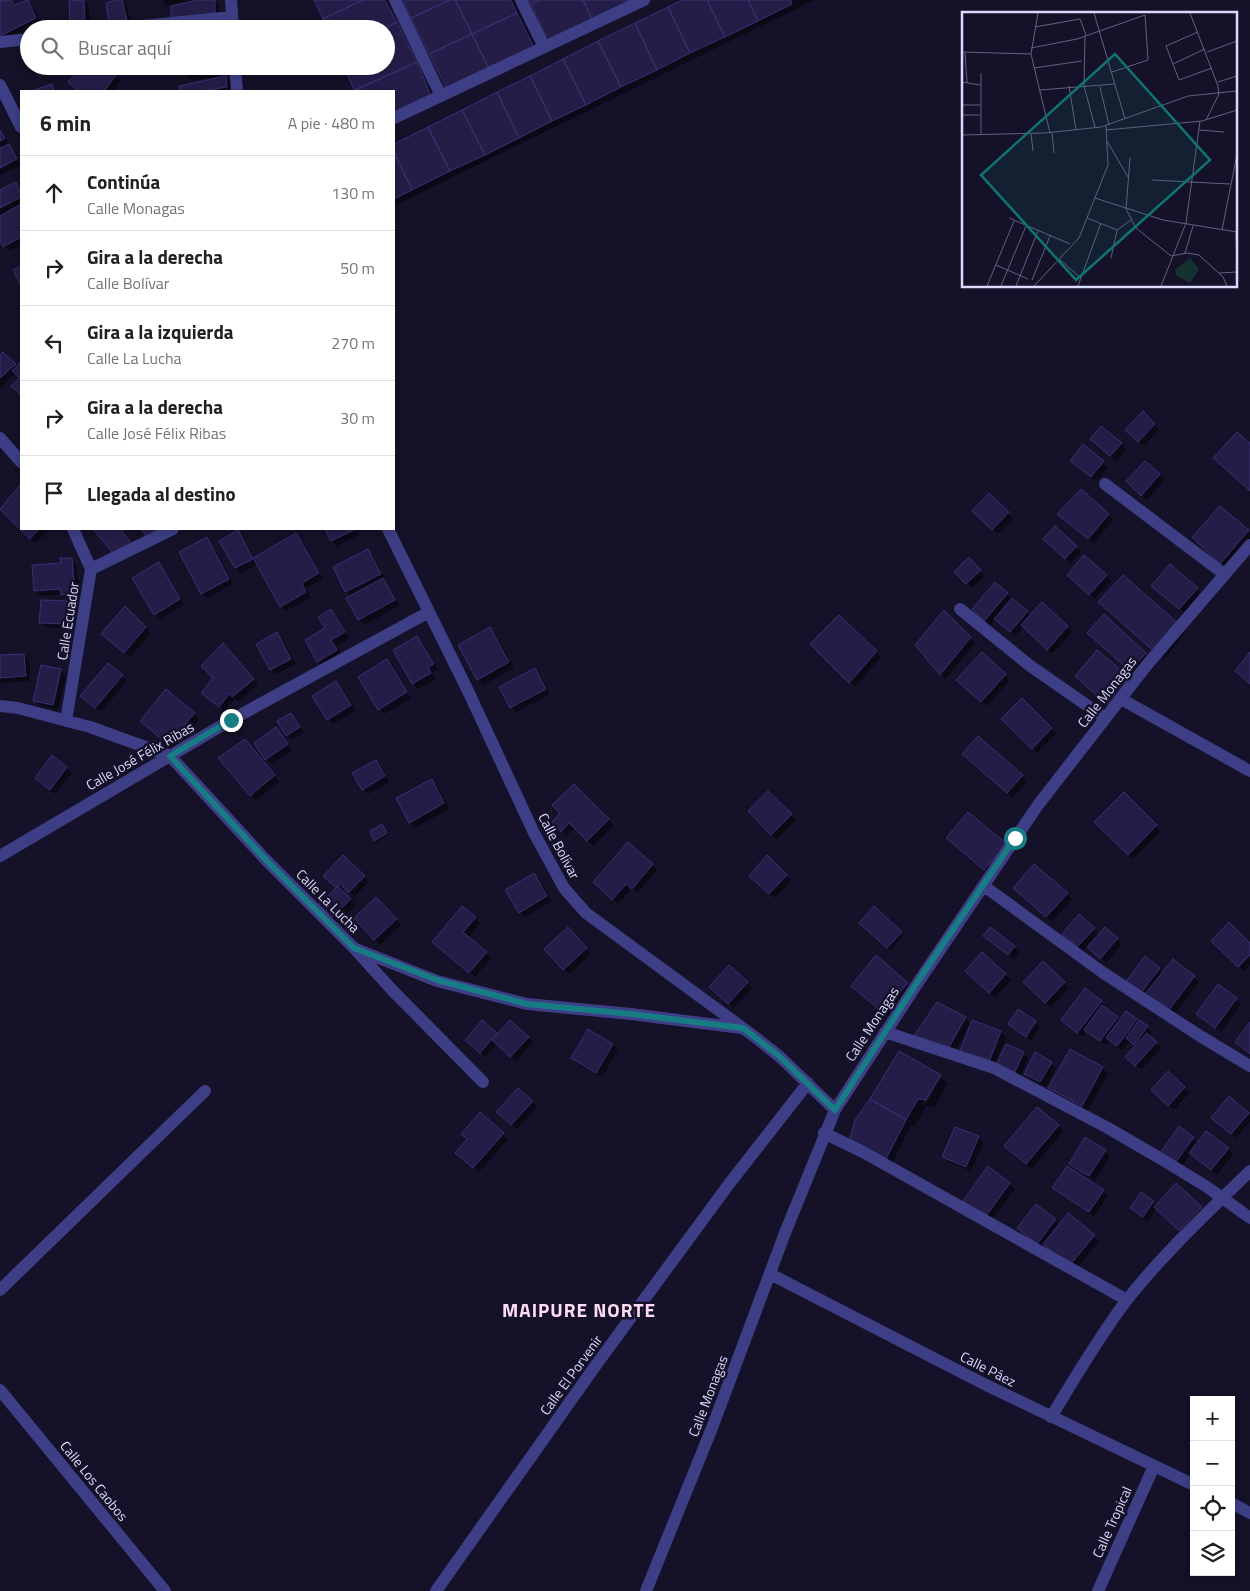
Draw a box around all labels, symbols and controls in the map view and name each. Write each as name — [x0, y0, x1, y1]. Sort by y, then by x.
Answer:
inset map — [962, 12, 1238, 288]
search box — [20, 20, 395, 75]
text: Buscar aquí — [78, 33, 171, 62]
icon: search — [38, 34, 66, 62]
text: 6 min — [40, 107, 91, 139]
text: A pie · 480 m — [288, 111, 375, 135]
text: Continúa — [87, 167, 160, 196]
icon: ahead — [40, 179, 68, 207]
text: 130 m — [331, 181, 375, 205]
text: Calle Monagas — [87, 196, 185, 220]
text: Gira a la derecha — [87, 242, 223, 271]
icon: right — [40, 254, 68, 282]
text: 50 m — [340, 256, 375, 280]
text: Calle Bolívar — [87, 271, 169, 295]
text: Gira a la izquierda — [87, 317, 234, 346]
icon: left — [40, 329, 68, 357]
text: 270 m — [331, 331, 375, 355]
text: Calle La Lucha — [87, 346, 182, 370]
text: Gira a la derecha — [87, 392, 223, 421]
icon: right — [40, 404, 68, 432]
text: 30 m — [340, 406, 375, 430]
text: Calle José Félix Ribas — [87, 421, 226, 445]
icon: arrive — [40, 479, 68, 507]
text: Llegada al destino — [87, 479, 236, 508]
street label: Calle Ecuador — [51, 580, 84, 662]
street label: Calle Monagas — [1072, 652, 1141, 732]
route end — [220, 709, 243, 732]
street label: Calle José Félix Ribas — [82, 716, 198, 795]
street label: Calle Bolívar — [533, 809, 586, 883]
route start — [1004, 827, 1027, 850]
street label: Calle La Lucha — [292, 864, 365, 937]
street label: Calle Monagas — [839, 982, 904, 1065]
district label: MAIPURE NORTE — [502, 1295, 656, 1324]
street label: Calle El Porvenir — [534, 1330, 607, 1419]
street label: Calle Páez — [957, 1346, 1020, 1392]
street label: Calle Monagas — [682, 1352, 733, 1440]
map controls — [1190, 1396, 1235, 1576]
button: + — [1190, 1396, 1235, 1441]
street label: Calle Los Caobos — [55, 1436, 133, 1525]
button: − — [1190, 1441, 1235, 1486]
street label: Calle Tropical — [1086, 1483, 1137, 1561]
button: locate — [1190, 1486, 1235, 1531]
button: layers — [1190, 1531, 1235, 1576]

